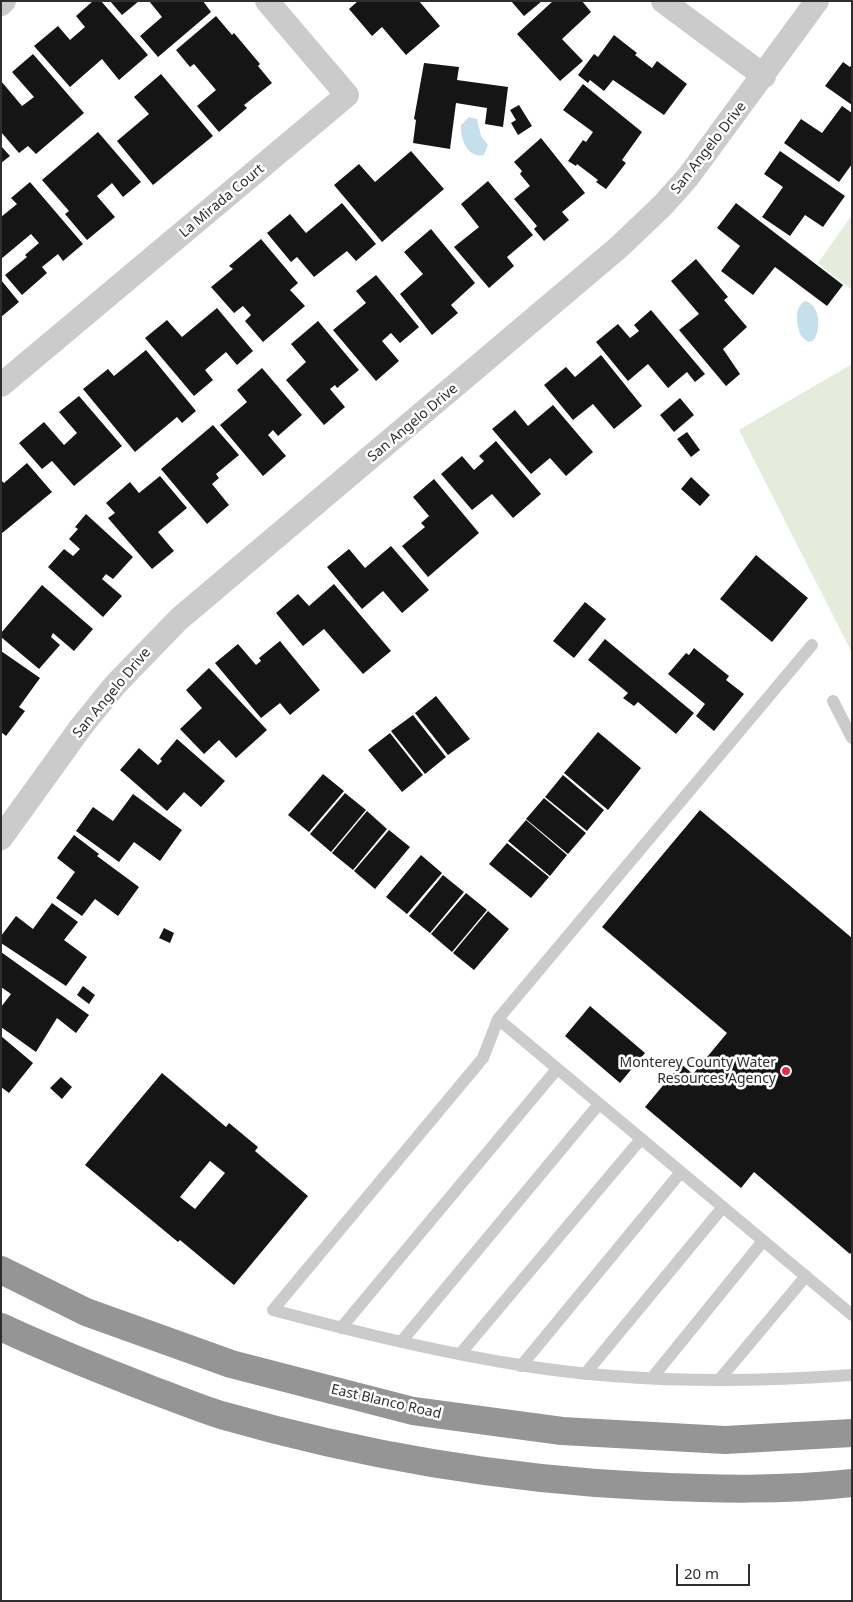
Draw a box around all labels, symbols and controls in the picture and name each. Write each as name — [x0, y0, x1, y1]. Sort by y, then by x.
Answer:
street label: San Angelo Drive — [668, 99, 750, 197]
street label: La Mirada Court — [176, 161, 268, 241]
street label: San Angelo Drive — [365, 380, 461, 466]
street label: San Angelo Drive — [69, 645, 155, 741]
place label: Monterey County Water Resources Agency — [620, 1055, 776, 1088]
marker: Monterey County Water Resources Agency — [780, 1065, 792, 1077]
street label: East Blanco Road — [329, 1381, 443, 1423]
scale bar — [678, 1554, 752, 1586]
text: 20 m — [684, 1563, 719, 1583]

